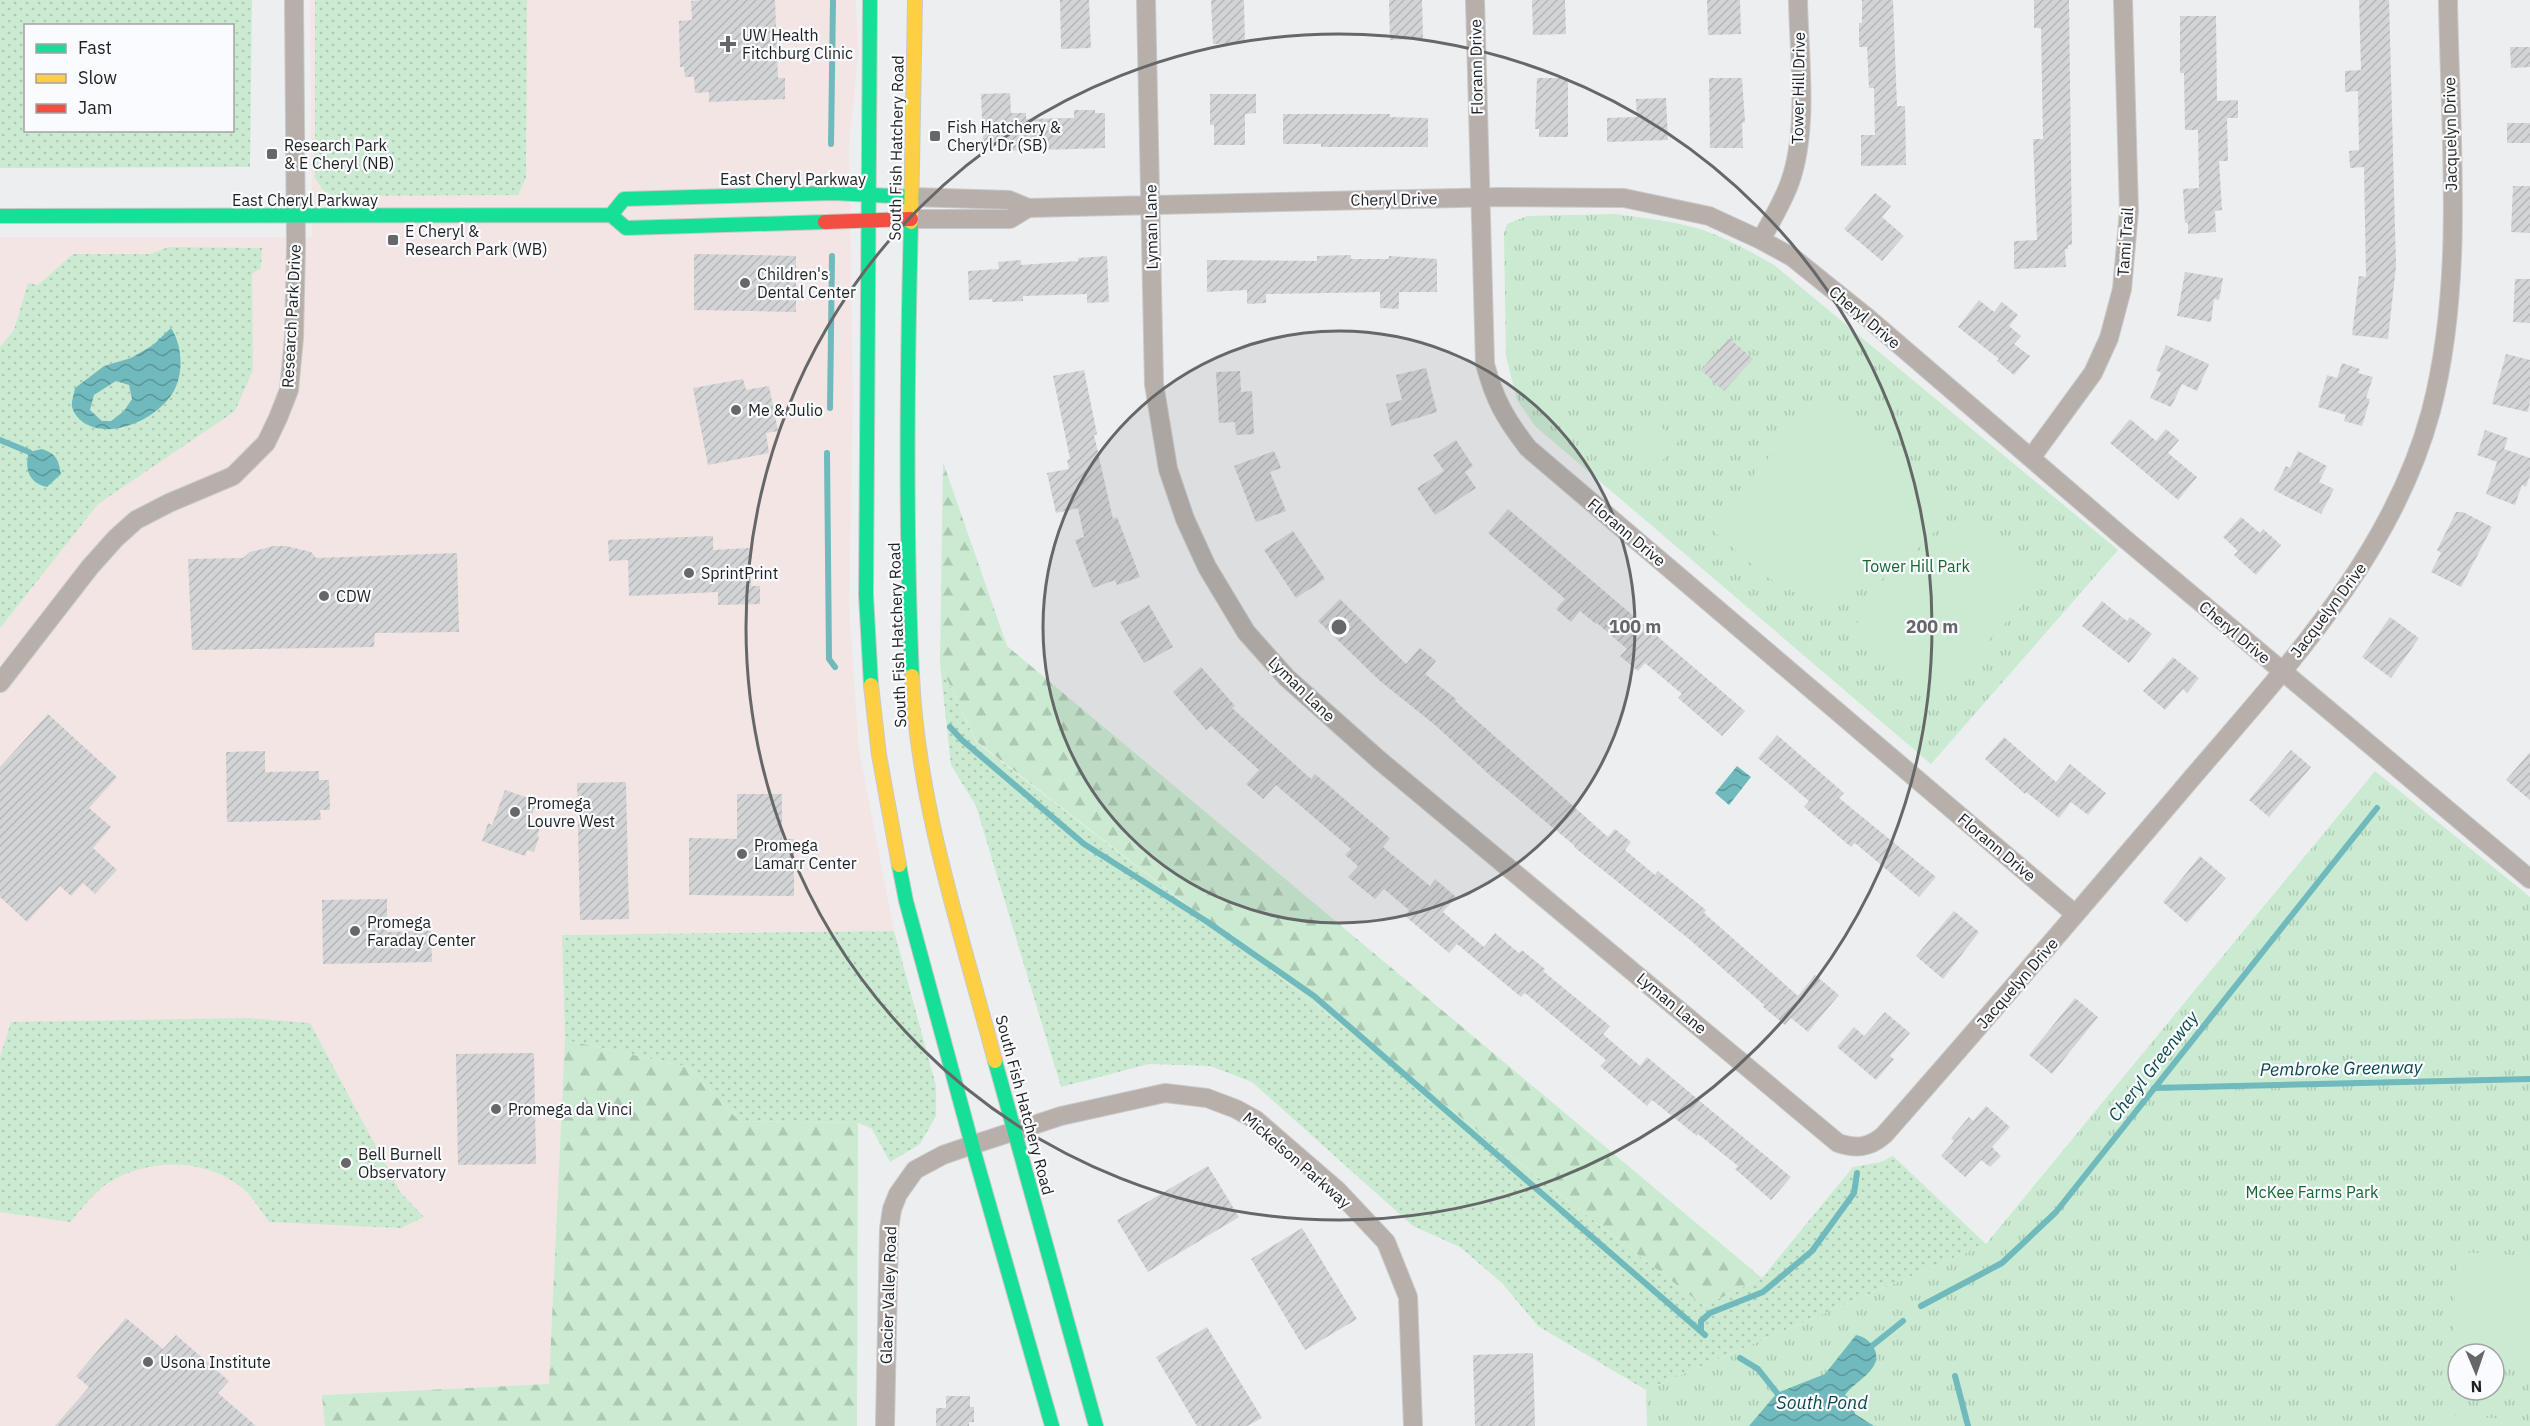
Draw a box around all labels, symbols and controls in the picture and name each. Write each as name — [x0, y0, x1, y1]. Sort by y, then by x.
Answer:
street label: Florann Drive — [1465, 19, 1487, 115]
legend — [24, 24, 234, 132]
place label: UW Health Fitchburg Clinic — [742, 25, 853, 63]
street label: Tower Hill Drive — [1787, 31, 1809, 144]
marker: UW Health Fitchburg Clinic — [719, 35, 737, 53]
text: Fast — [78, 36, 112, 59]
street label: South Fish Hatchery Road — [884, 55, 908, 241]
text: Slow — [78, 66, 117, 89]
street label: Jacquelyn Drive — [2439, 77, 2461, 191]
text: Jam — [78, 96, 113, 119]
place label: Fish Hatchery & Cheryl Dr (SB) — [947, 117, 1061, 155]
marker: Fish Hatchery & Cheryl Dr (SB) — [928, 129, 942, 143]
place label: Research Park & E Cheryl (NB) — [284, 135, 394, 173]
marker: Research Park & E Cheryl (NB) — [265, 147, 279, 161]
street label: East Cheryl Parkway — [720, 169, 866, 189]
street label: Lyman Lane — [1140, 184, 1162, 270]
street label: Cheryl Drive — [1350, 188, 1438, 210]
street label: East Cheryl Parkway — [232, 190, 378, 210]
street label: Tami Trail — [2113, 207, 2137, 277]
place label: E Cheryl & Research Park (WB) — [405, 221, 548, 259]
marker: E Cheryl & Research Park (WB) — [386, 233, 400, 247]
street label: Research Park Drive — [277, 243, 305, 388]
place label: Children's Dental Center — [757, 264, 856, 302]
marker: Children's Dental Center — [738, 276, 752, 290]
street label: Cheryl Drive — [1825, 281, 1905, 353]
place label: Me & Julio — [748, 400, 823, 420]
marker: Me & Julio — [729, 403, 743, 417]
street label: Florann Drive — [1584, 494, 1670, 571]
street label: South Fish Hatchery Road — [884, 542, 910, 728]
park label: Tower Hill Park — [1862, 556, 1970, 576]
street label: Jacquelyn Drive — [2286, 558, 2370, 662]
place label: SprintPrint — [701, 563, 778, 583]
marker: SprintPrint — [682, 566, 696, 580]
place label: CDW — [336, 586, 371, 606]
marker: CDW — [317, 589, 331, 603]
street label: Cheryl Drive — [2195, 596, 2275, 668]
text: 100 m — [1609, 615, 1661, 638]
text: 200 m — [1906, 615, 1958, 638]
centre of rings — [1329, 617, 1349, 637]
street label: Lyman Lane — [1264, 652, 1340, 726]
place label: Promega Louvre West — [527, 793, 615, 831]
marker: Promega Louvre West — [508, 805, 522, 819]
street label: Florann Drive — [1954, 809, 2040, 886]
place label: Promega Lamarr Center — [754, 835, 857, 873]
marker: Promega Lamarr Center — [735, 847, 749, 861]
place label: Promega Faraday Center — [367, 912, 476, 950]
marker: Promega Faraday Center — [348, 924, 362, 938]
street label: Jacquelyn Drive — [1972, 933, 2062, 1033]
street label: Lyman Lane — [1633, 968, 1711, 1038]
water label: Cheryl Greenway — [2103, 1005, 2204, 1126]
street label: South Fish Hatchery Road — [991, 1013, 1059, 1197]
water label: Pembroke Greenway — [2259, 1055, 2424, 1081]
place label: Promega da Vinci — [508, 1099, 632, 1119]
marker: Promega da Vinci — [489, 1102, 503, 1116]
street label: Mickelson Parkway — [1239, 1108, 1355, 1212]
place label: Bell Burnell Observatory — [358, 1144, 446, 1182]
marker: Bell Burnell Observatory — [339, 1156, 353, 1170]
park label: McKee Farms Park — [2246, 1182, 2379, 1202]
street label: Glacier Valley Road — [876, 1226, 900, 1364]
north arrow — [2446, 1342, 2506, 1402]
place label: Usona Institute — [160, 1352, 271, 1372]
marker: Usona Institute — [141, 1355, 155, 1369]
text: N — [2470, 1377, 2483, 1397]
water label: South Pond — [1776, 1391, 1868, 1414]

